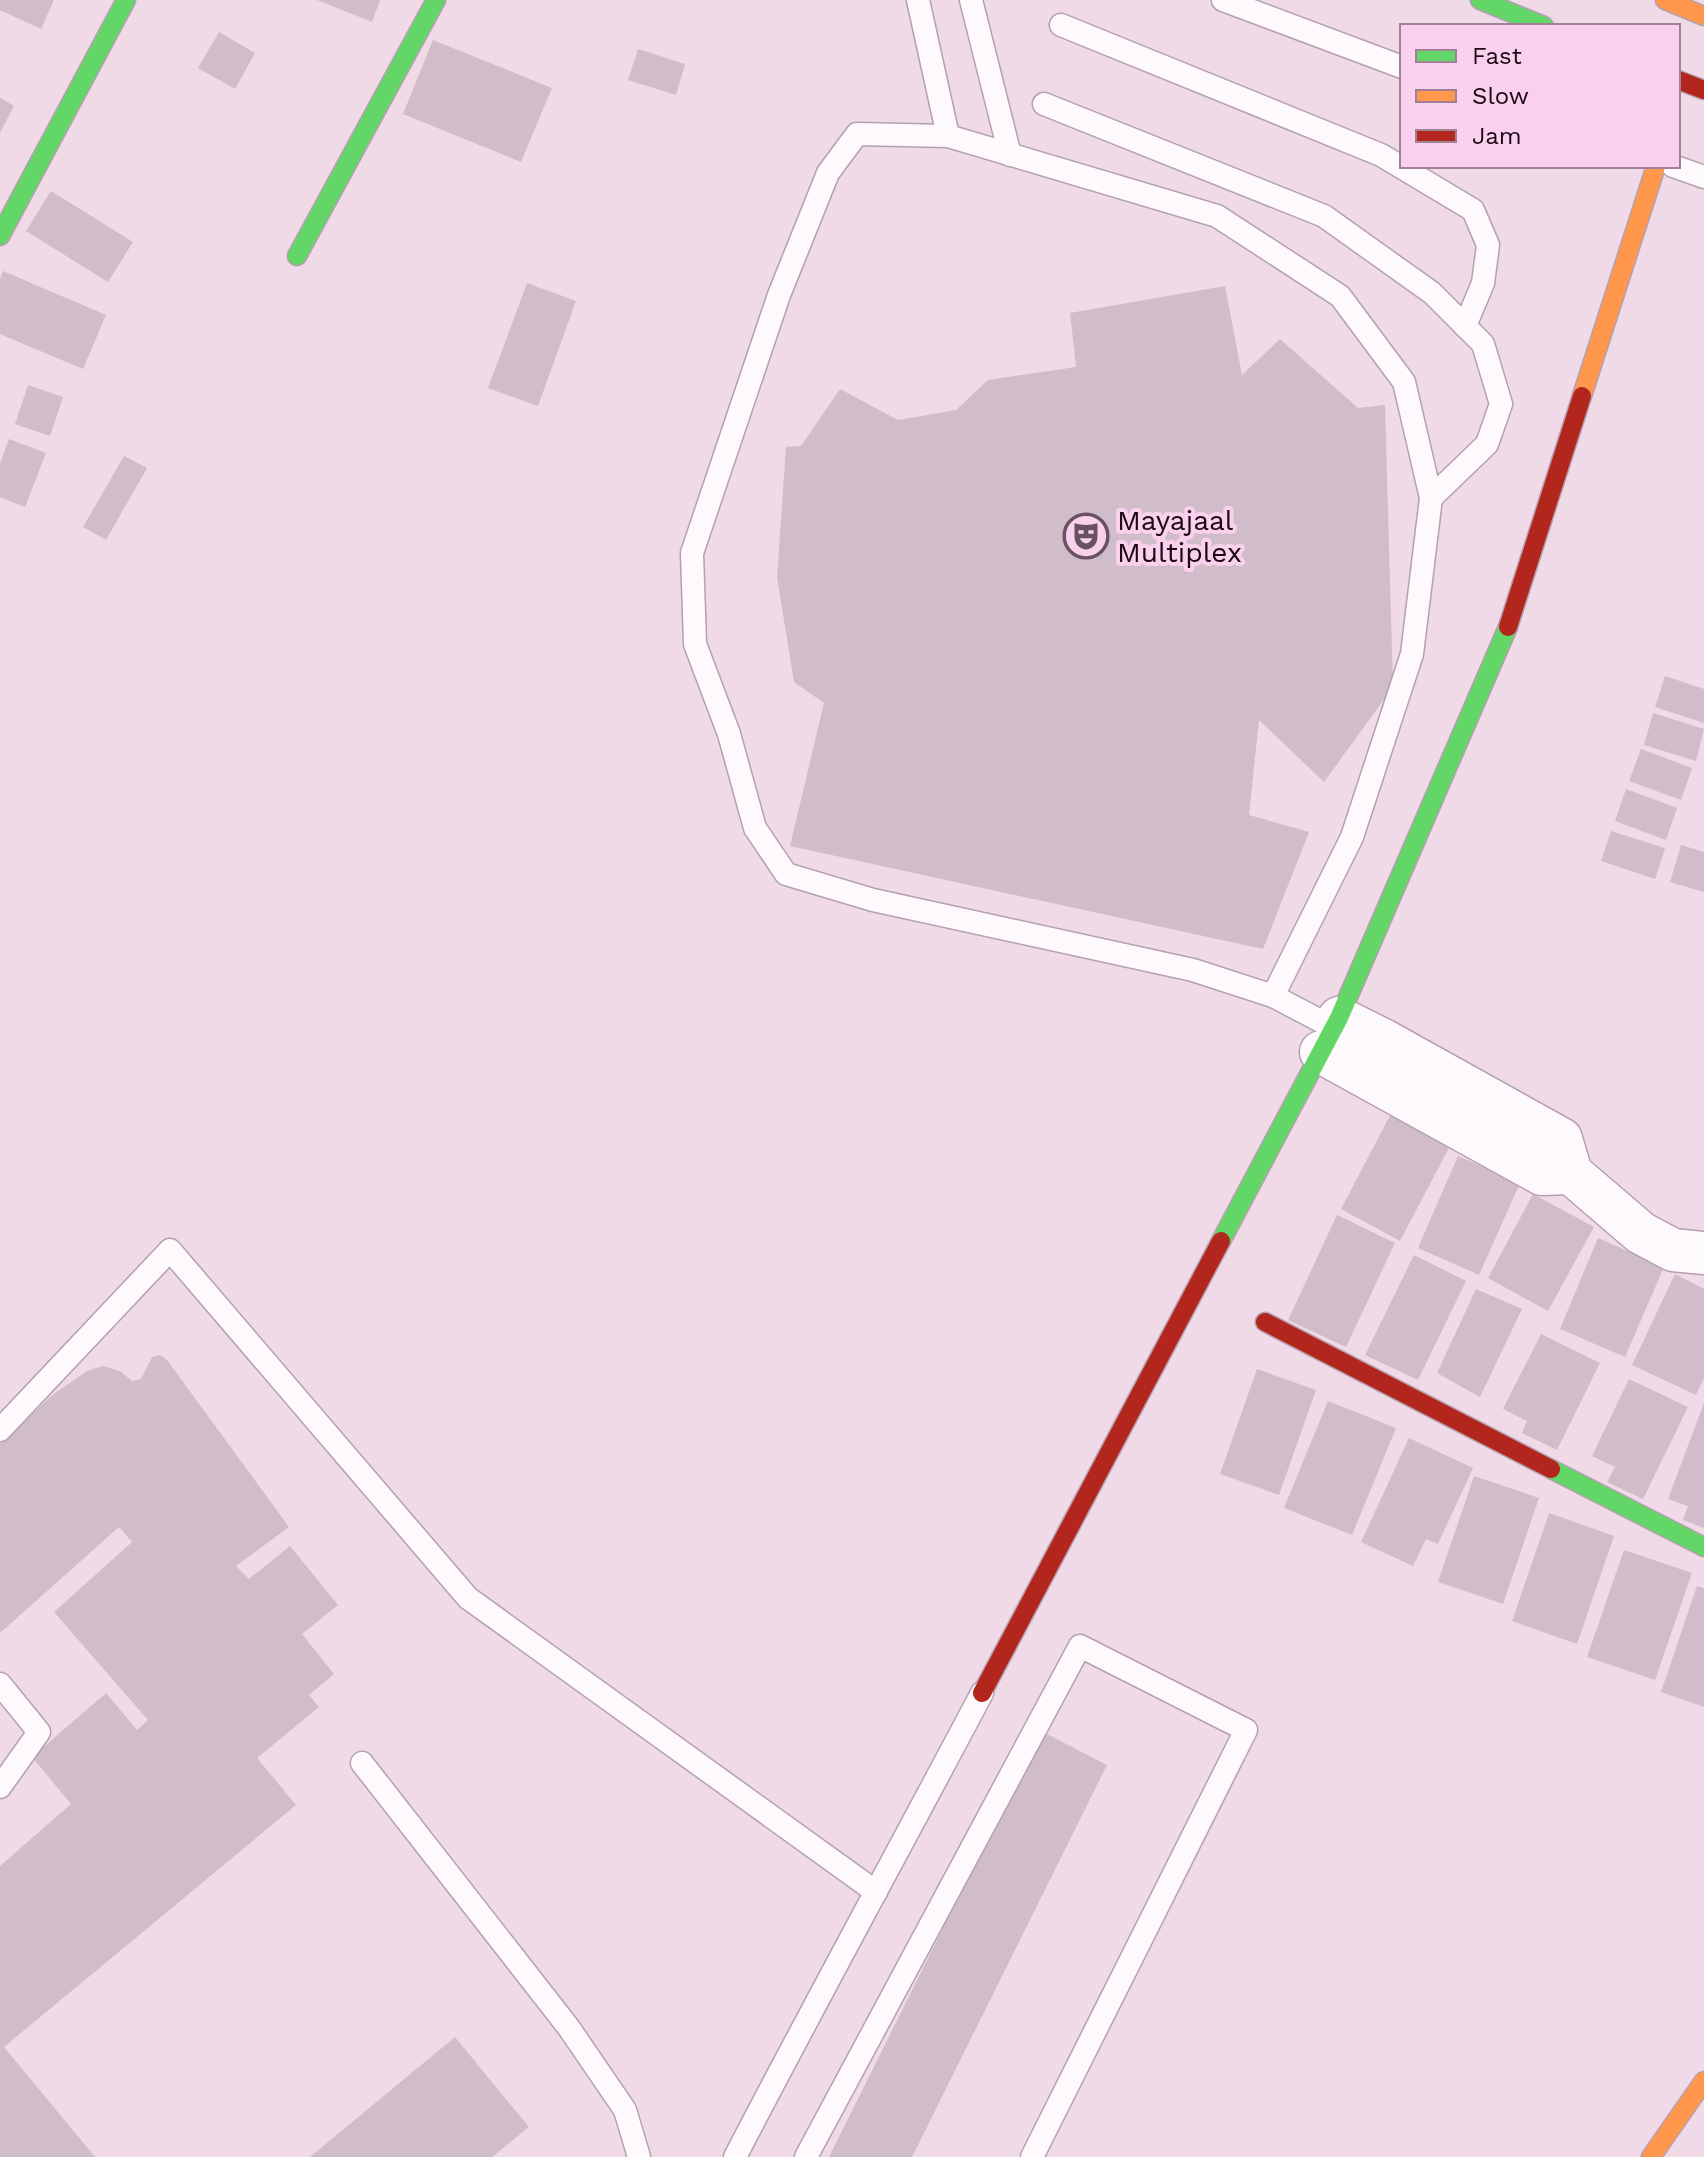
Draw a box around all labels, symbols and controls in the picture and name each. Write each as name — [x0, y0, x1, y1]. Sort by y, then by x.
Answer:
legend — [1400, 24, 1680, 168]
text: Fast — [1472, 42, 1522, 70]
text: Slow — [1472, 82, 1529, 110]
text: Jam — [1472, 122, 1522, 150]
place label: Mayajaal Multiplex — [1117, 504, 1242, 569]
theatre icon: Mayajaal Multiplex — [1062, 512, 1110, 560]

